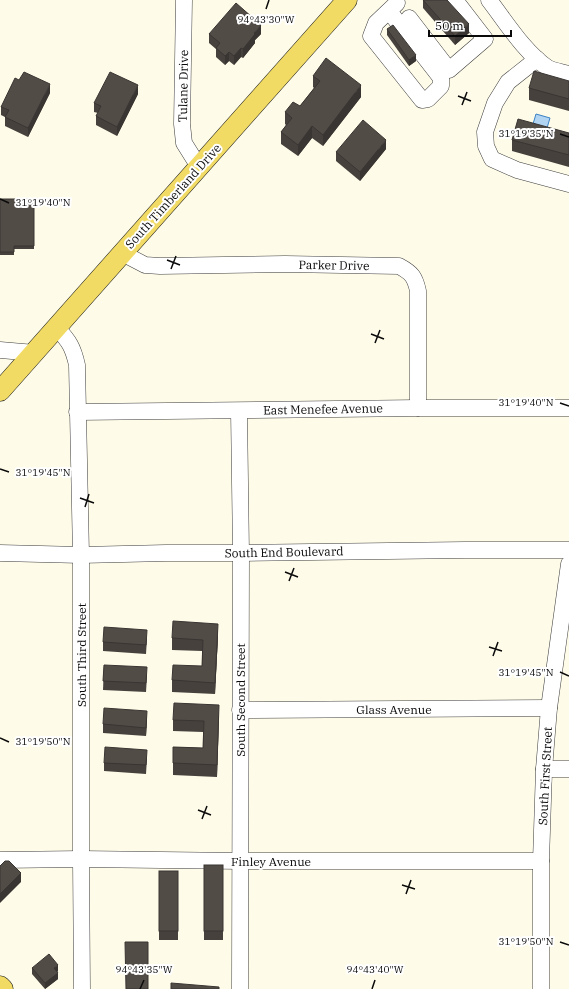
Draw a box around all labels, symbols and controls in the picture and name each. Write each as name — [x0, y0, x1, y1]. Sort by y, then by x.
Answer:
scale bar — [429, 12, 511, 38]
text: 94°43'30"W — [237, 13, 295, 26]
text: 50 m — [435, 18, 464, 33]
street label: Tulane Drive — [175, 50, 191, 122]
text: 31°19'35"N — [499, 127, 554, 140]
street label: South Timberland Drive — [122, 140, 224, 252]
text: 31°19'40"N — [16, 196, 71, 209]
street label: Parker Drive — [298, 257, 370, 273]
text: 31°19'40"N — [499, 396, 554, 409]
street label: East Menefee Avenue — [263, 400, 383, 418]
text: 31°19'45"N — [16, 466, 71, 479]
street label: South End Boulevard — [224, 543, 344, 561]
street label: South Third Street — [74, 603, 89, 707]
street label: South Second Street — [233, 643, 248, 757]
text: 31°19'45"N — [499, 666, 554, 679]
street label: Glass Avenue — [356, 702, 432, 717]
street label: South First Street — [535, 726, 555, 826]
text: 31°19'50"N — [16, 735, 71, 748]
street label: Finley Avenue — [231, 854, 311, 869]
text: 31°19'50"N — [499, 935, 554, 948]
text: 94°43'35"W — [115, 963, 173, 976]
text: 94°43'40"W — [346, 963, 404, 976]

